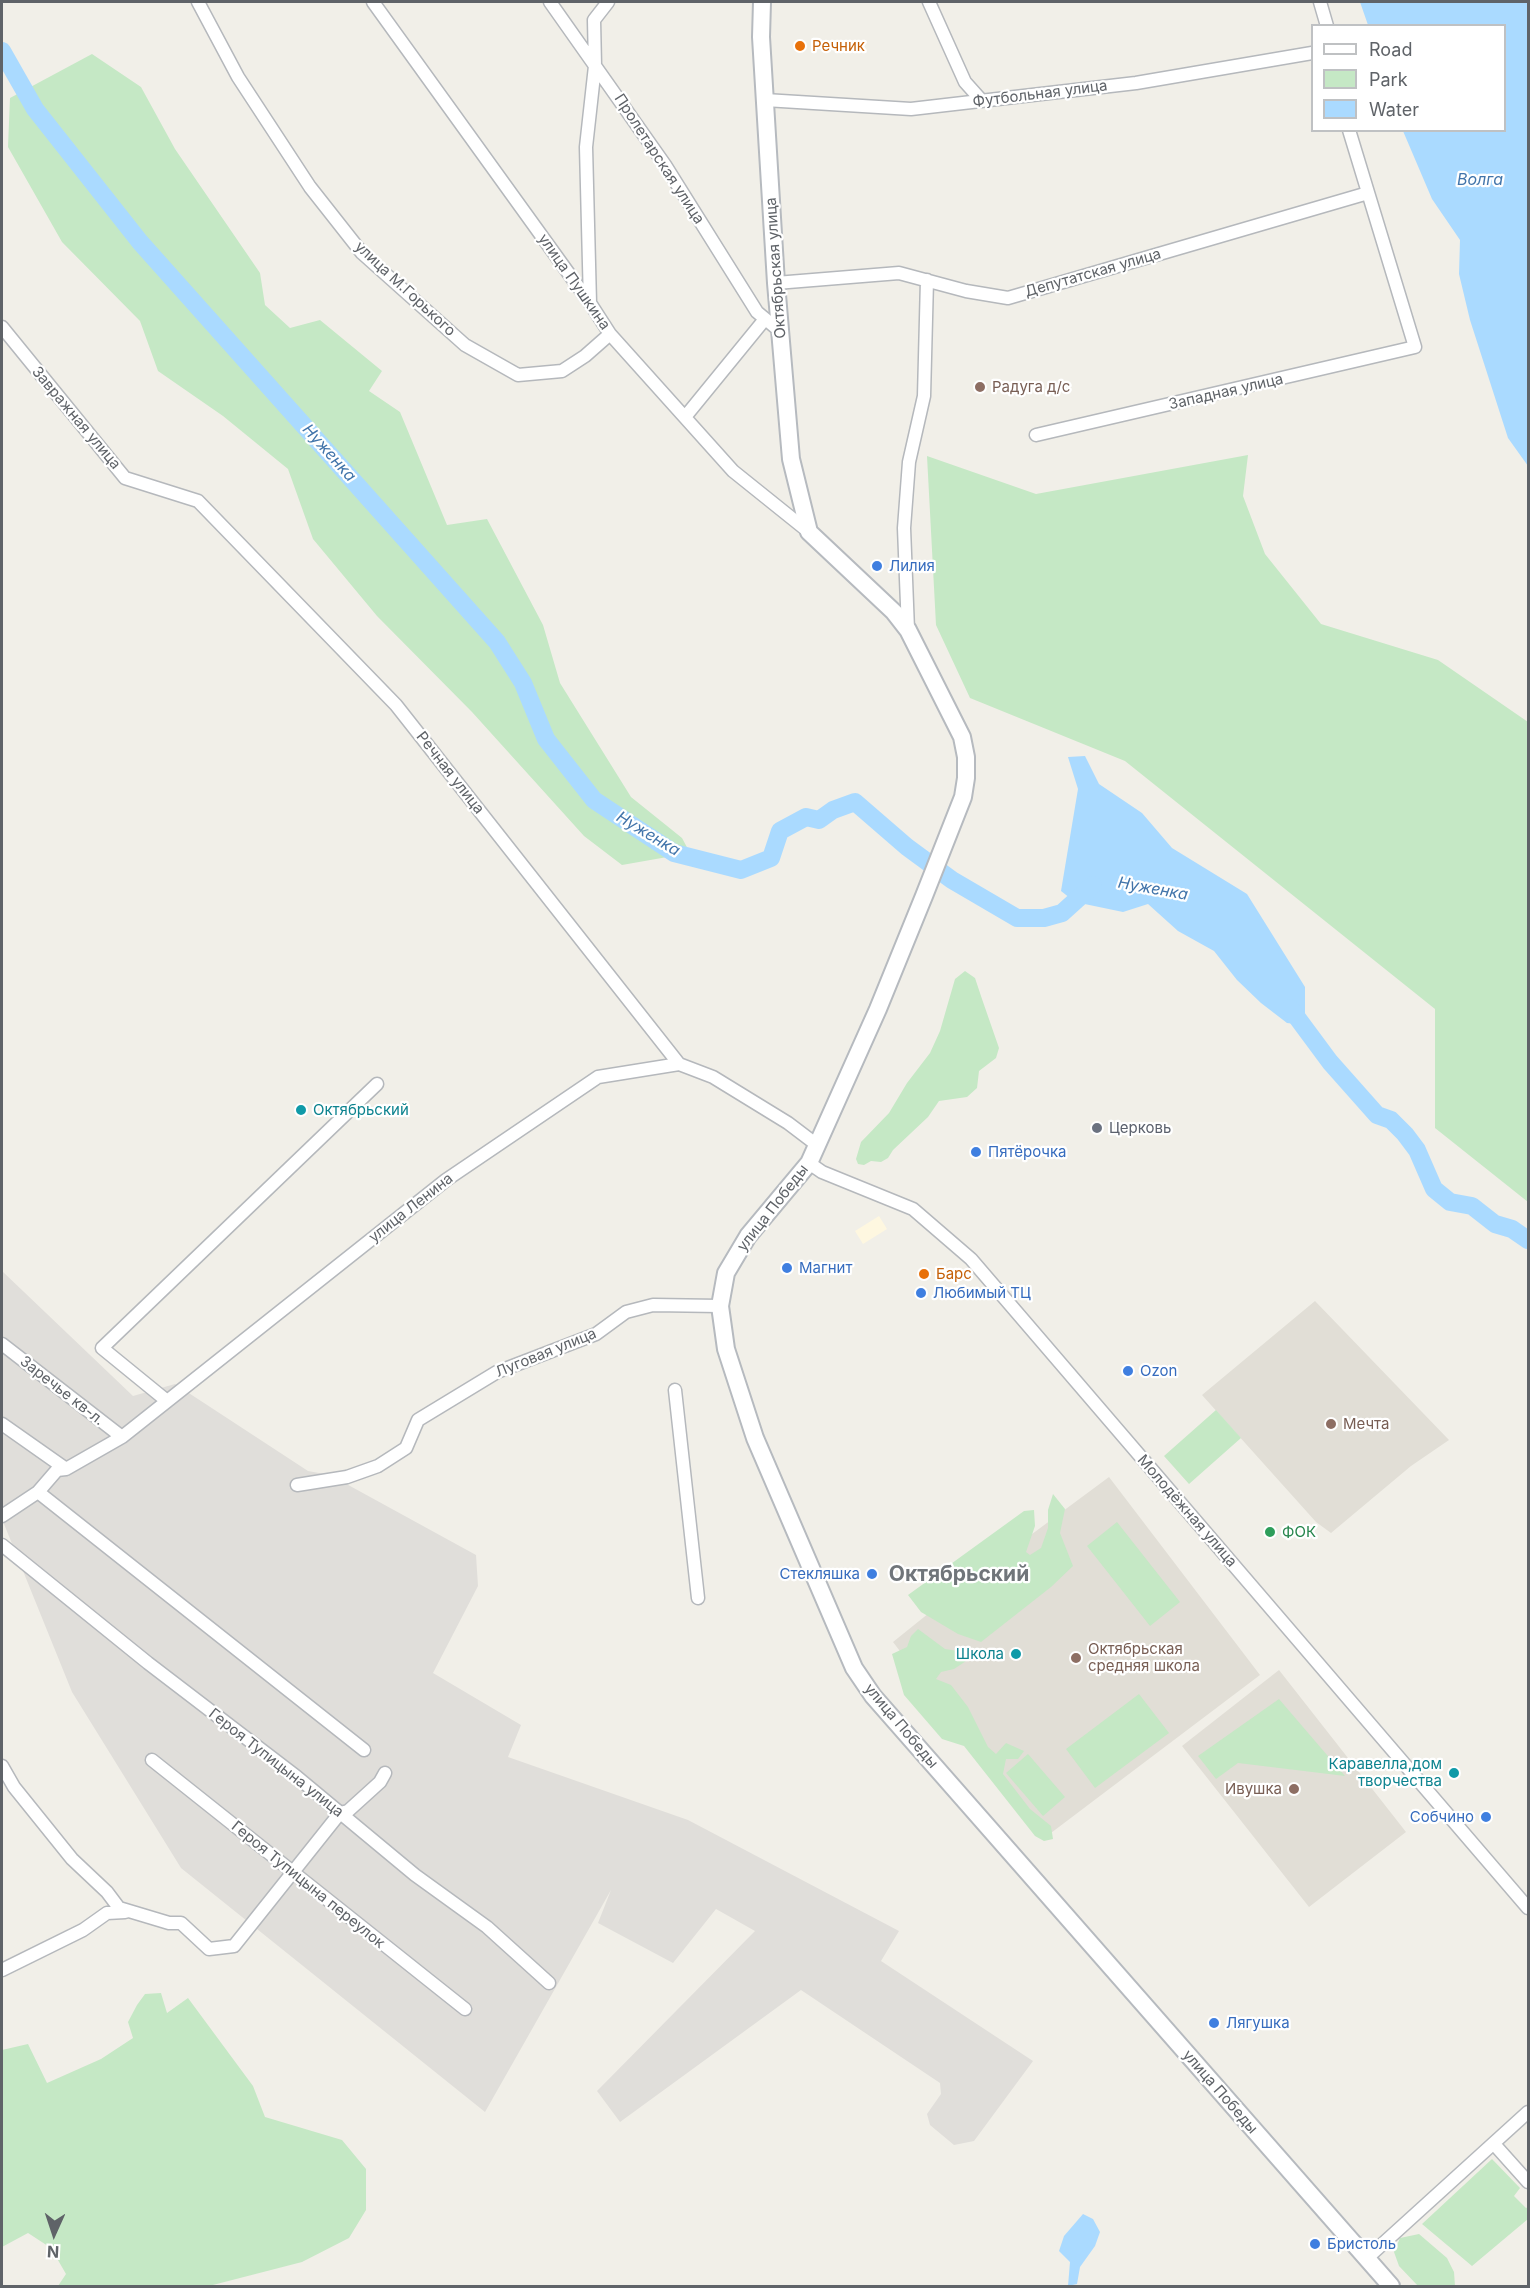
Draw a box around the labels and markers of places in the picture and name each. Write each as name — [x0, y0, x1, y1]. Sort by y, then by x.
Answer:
place label: Речник — [812, 37, 865, 55]
marker: Речник — [793, 39, 807, 53]
place label: Радуга д/с — [992, 378, 1070, 396]
marker: Радуга д/с — [973, 380, 987, 394]
place label: Лилия — [889, 557, 935, 575]
marker: Лилия — [870, 559, 884, 573]
place label: Октябрьский — [313, 1101, 409, 1119]
marker: Октябрьский — [294, 1103, 308, 1117]
place label: Церковь — [1109, 1119, 1171, 1137]
marker: Церковь — [1090, 1121, 1104, 1135]
place label: Пятёрочка — [988, 1143, 1066, 1161]
marker: Пятёрочка — [969, 1145, 983, 1159]
place label: Магнит — [799, 1259, 852, 1277]
marker: Магнит — [780, 1261, 794, 1275]
place label: Барс — [936, 1265, 972, 1283]
marker: Барс — [917, 1267, 931, 1281]
place label: Любимый ТЦ — [933, 1284, 1031, 1302]
marker: Любимый ТЦ — [914, 1286, 928, 1300]
place label: Ozon — [1140, 1362, 1177, 1380]
marker: Ozon — [1121, 1364, 1135, 1378]
place label: Мечта — [1343, 1415, 1390, 1433]
marker: Мечта — [1324, 1417, 1338, 1431]
place label: ФОК — [1282, 1523, 1316, 1541]
marker: ФОК — [1263, 1525, 1277, 1539]
place label: Стекляшка — [780, 1565, 860, 1583]
marker: Стекляшка — [865, 1567, 879, 1581]
place label: Октябрьская средняя школа — [1088, 1640, 1200, 1675]
place label: Школа — [956, 1645, 1004, 1663]
marker: Школа — [1009, 1647, 1023, 1661]
marker: Октябрьская средняя школа — [1069, 1651, 1083, 1665]
place label: Каравелла,дом творчества — [1329, 1755, 1442, 1790]
marker: Каравелла,дом творчества — [1447, 1766, 1461, 1780]
place label: Ивушка — [1225, 1780, 1282, 1798]
marker: Ивушка — [1287, 1782, 1301, 1796]
place label: Собчино — [1410, 1808, 1474, 1826]
marker: Собчино — [1479, 1810, 1493, 1824]
place label: Лягушка — [1226, 2014, 1290, 2032]
marker: Лягушка — [1207, 2016, 1221, 2030]
place label: Бристоль — [1327, 2235, 1396, 2253]
marker: Бристоль — [1308, 2237, 1322, 2251]

